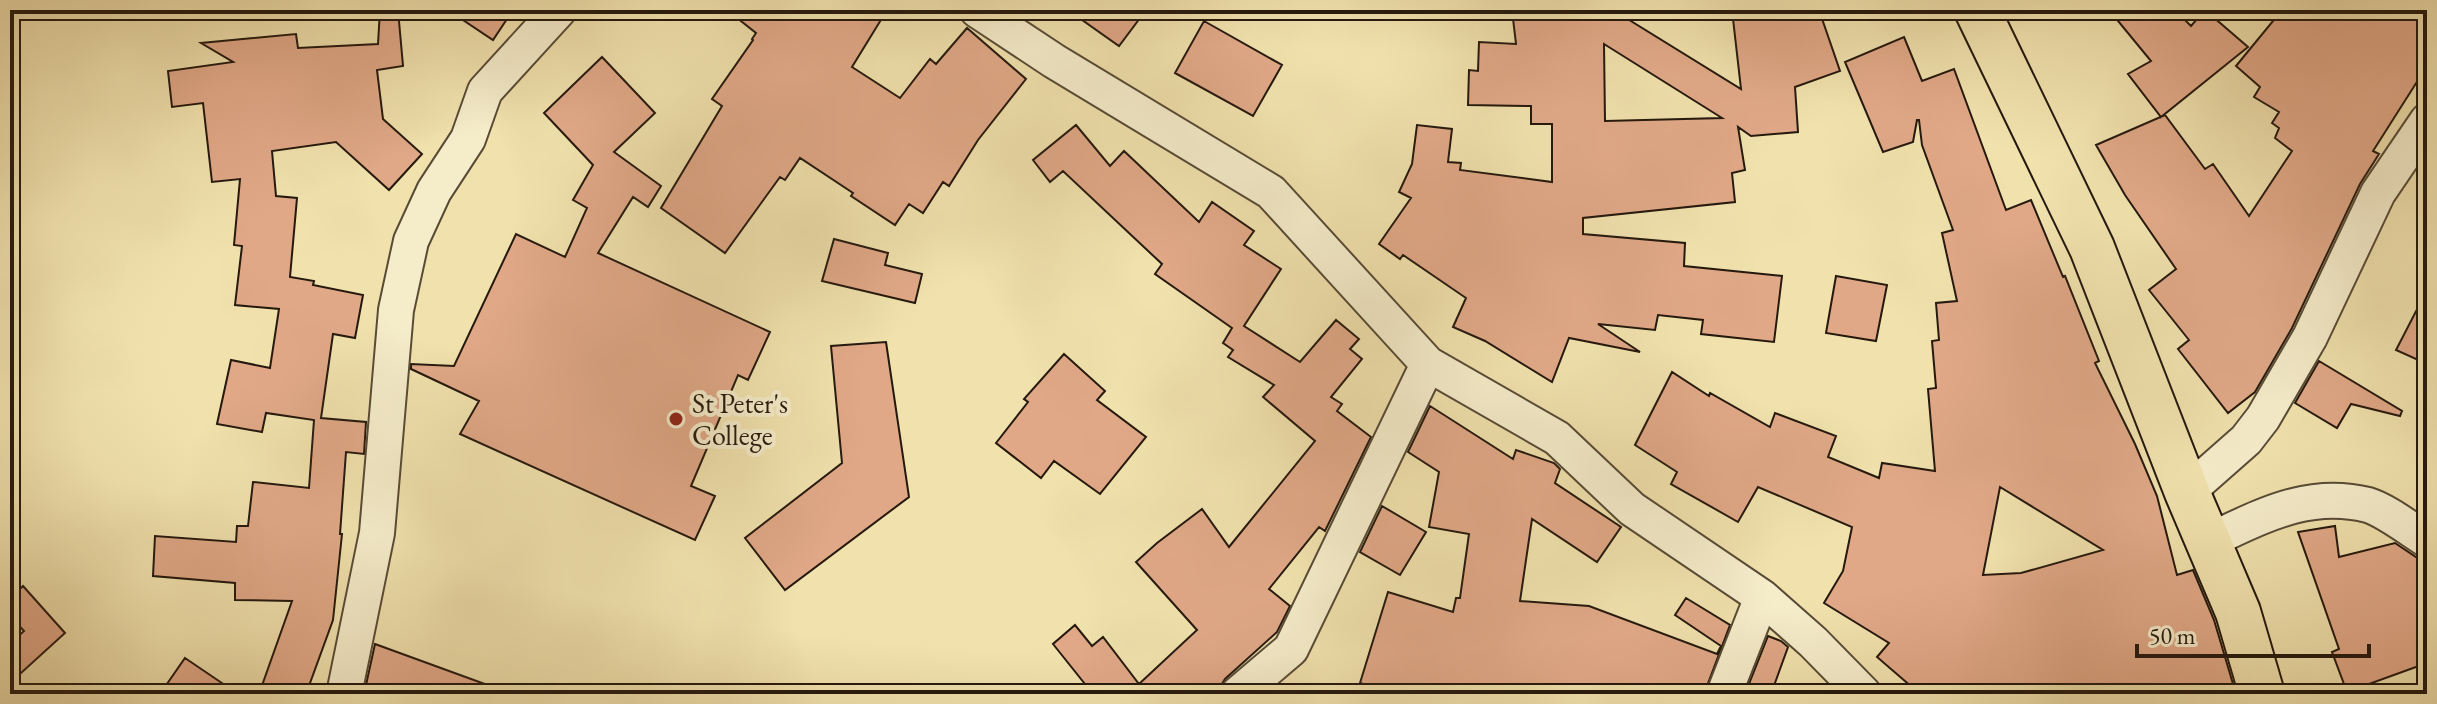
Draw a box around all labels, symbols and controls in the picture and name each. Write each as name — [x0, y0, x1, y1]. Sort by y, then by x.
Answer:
place label: St Peter's College — [692, 385, 788, 453]
marker: St Peter's College — [667, 410, 685, 428]
scale bar — [2137, 608, 2369, 658]
text: 50 m — [2149, 620, 2196, 651]

